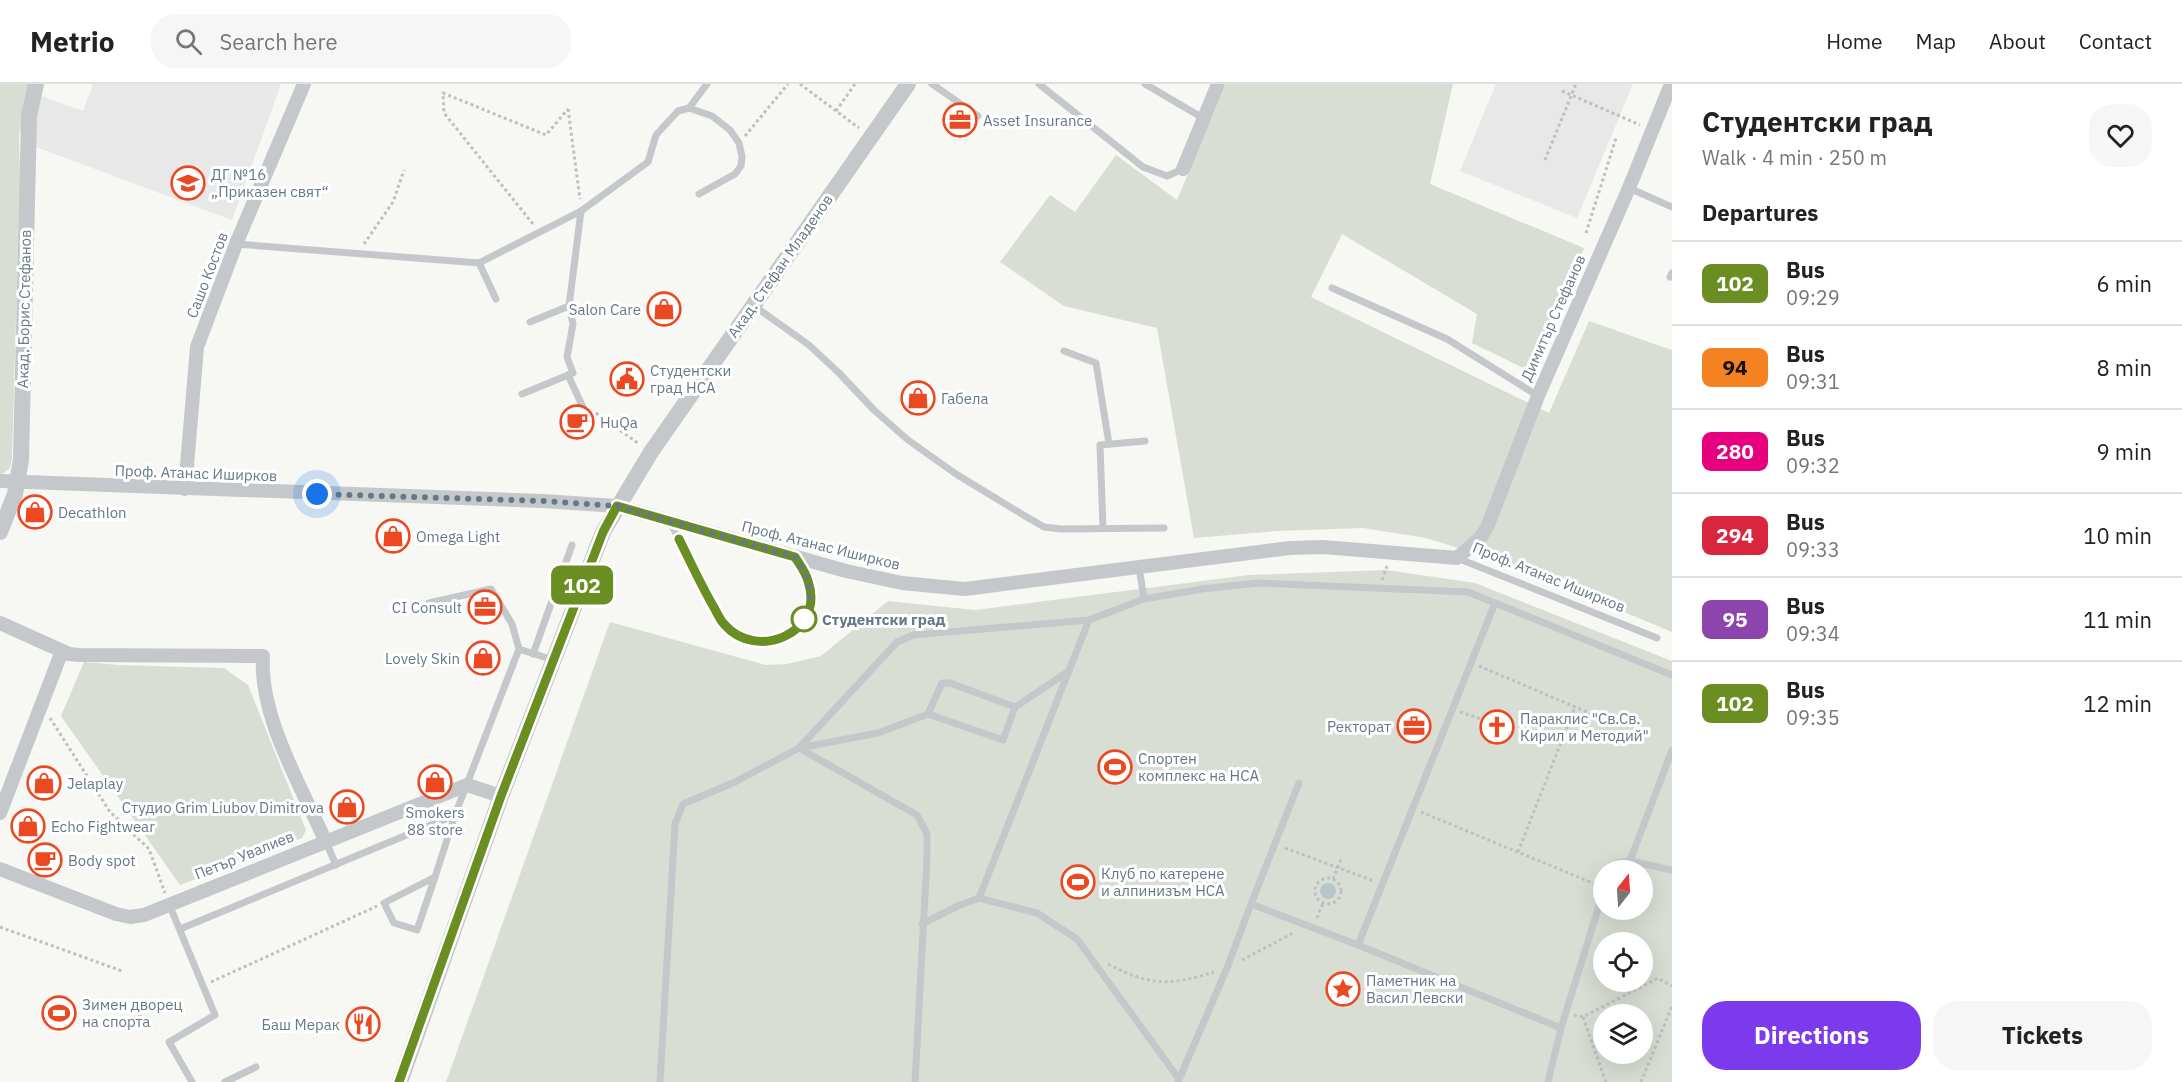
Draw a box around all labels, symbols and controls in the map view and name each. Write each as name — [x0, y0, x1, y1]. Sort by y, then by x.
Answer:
search box — [151, 14, 571, 68]
text: Metrio — [30, 23, 115, 60]
icon: search — [172, 25, 205, 58]
text: Search here — [220, 27, 337, 56]
text: Home — [1826, 27, 1883, 55]
text: Map — [1916, 27, 1956, 55]
text: About — [1989, 27, 2046, 55]
text: Contact — [2079, 27, 2152, 55]
office icon: Asset Insurance — [942, 102, 978, 138]
text: Студентски град — [1702, 103, 1932, 140]
button: heart — [2089, 104, 2152, 167]
place label: Asset Insurance — [983, 111, 1092, 130]
text: Walk · 4 min · 250 m — [1702, 144, 1887, 171]
school or university icon: ДГ №16 „Приказен свят“ — [170, 165, 206, 201]
place label: ДГ №16 „Приказен свят“ — [211, 165, 329, 201]
street label: Акад. Стефан Младенов — [723, 191, 837, 341]
text: Departures — [1702, 198, 1818, 227]
street label: Акад. Борис Стефанов — [13, 229, 35, 389]
street label: Сашо Костов — [182, 229, 232, 321]
street label: Димитър Стефанов — [1517, 252, 1589, 384]
text: Bus — [1786, 255, 1825, 284]
text: 102 — [1716, 269, 1754, 297]
text: 6 min — [2096, 269, 2152, 298]
text: 09:29 — [1786, 284, 1840, 311]
shop icon: Salon Care — [646, 291, 682, 327]
place label: Salon Care — [569, 300, 641, 319]
text: Bus — [1786, 339, 1825, 368]
text: 94 — [1722, 353, 1748, 381]
text: 8 min — [2096, 353, 2152, 382]
public building icon: Студентски град НСА — [609, 361, 645, 397]
place label: Студентски град НСА — [650, 361, 731, 397]
text: 09:31 — [1786, 368, 1840, 395]
shop icon: Габела — [900, 380, 936, 416]
place label: Габела — [941, 389, 988, 408]
cafe icon: HuQa — [559, 404, 595, 440]
place label: HuQa — [600, 413, 638, 432]
text: Bus — [1786, 423, 1825, 452]
text: 280 — [1716, 437, 1754, 465]
text: 9 min — [2096, 437, 2152, 466]
text: 09:32 — [1786, 452, 1840, 479]
street label: Проф. Атанас Иширков — [114, 461, 278, 485]
your location — [302, 479, 332, 509]
shop icon: Decathlon — [17, 494, 53, 530]
place label: Decathlon — [58, 503, 127, 522]
text: Bus — [1786, 507, 1825, 536]
street label: Проф. Атанас Иширков — [740, 516, 902, 574]
shop icon: Omega Light — [375, 518, 411, 554]
text: 294 — [1716, 521, 1754, 549]
text: 10 min — [2083, 521, 2152, 550]
place label: Omega Light — [416, 527, 500, 546]
text: 09:33 — [1786, 536, 1840, 563]
street label: Проф. Атанас Иширков — [1470, 538, 1628, 616]
line badge: 102 — [548, 566, 616, 604]
text: 102 — [563, 571, 601, 599]
office icon: CI Consult — [467, 589, 503, 625]
text: Bus — [1786, 591, 1825, 620]
place label: CI Consult — [392, 598, 462, 617]
text: 95 — [1722, 605, 1748, 633]
text: 11 min — [2083, 605, 2152, 634]
marker: Студентски град — [791, 606, 817, 632]
place label: Студентски град — [822, 610, 946, 629]
text: 09:34 — [1786, 620, 1840, 647]
shop icon: Lovely Skin — [465, 640, 501, 676]
place label: Lovely Skin — [385, 649, 460, 668]
text: Bus — [1786, 675, 1825, 704]
text: 102 — [1716, 689, 1754, 717]
text: 12 min — [2083, 689, 2152, 718]
text: 09:35 — [1786, 704, 1840, 731]
office icon: Ректорат — [1396, 708, 1432, 744]
church icon: Параклис "Св.Св. Кирил и Методий" — [1479, 709, 1515, 745]
place label: Параклис "Св.Св. Кирил и Методий" — [1520, 709, 1649, 745]
place label: Ректорат — [1327, 717, 1391, 736]
sports icon: Спортен комплекс на НСА — [1097, 749, 1133, 785]
place label: Спортен комплекс на НСА — [1138, 749, 1260, 785]
shop icon: Smokers 88 store — [417, 764, 453, 800]
shop icon: Jelaplay — [26, 765, 62, 801]
place label: Jelaplay — [67, 774, 124, 793]
shop icon: Студио Grim Liubov Dimitrova — [329, 789, 365, 825]
place label: Студио Grim Liubov Dimitrova — [122, 798, 324, 817]
place label: Smokers 88 store — [406, 803, 464, 839]
shop icon: Echo Fightwear — [10, 808, 46, 844]
place label: Echo Fightwear — [51, 817, 155, 836]
street label: Петър Увалиев — [192, 826, 296, 884]
cafe icon: Body spot — [27, 842, 63, 878]
place label: Body spot — [68, 851, 136, 870]
north arrow — [1593, 860, 1653, 920]
map controls — [1593, 860, 1653, 1064]
sports icon: Клуб по катерене и алпинизъм НСА — [1060, 864, 1096, 900]
place label: Клуб по катерене и алпинизъм НСА — [1101, 864, 1225, 900]
button: locate — [1593, 932, 1653, 992]
place icon: Паметник на Васил Левски — [1325, 971, 1361, 1007]
place label: Паметник на Васил Левски — [1366, 971, 1464, 1007]
sports icon: Зимен дворец на спорта — [41, 995, 77, 1031]
place label: Зимен дворец на спорта — [82, 995, 182, 1031]
button: Directions — [1702, 1001, 1921, 1070]
button: Tickets — [1933, 1001, 2152, 1070]
button: layers — [1593, 1004, 1653, 1064]
restaurant icon: Баш Мерак — [345, 1006, 381, 1042]
place label: Баш Мерак — [262, 1015, 340, 1034]

